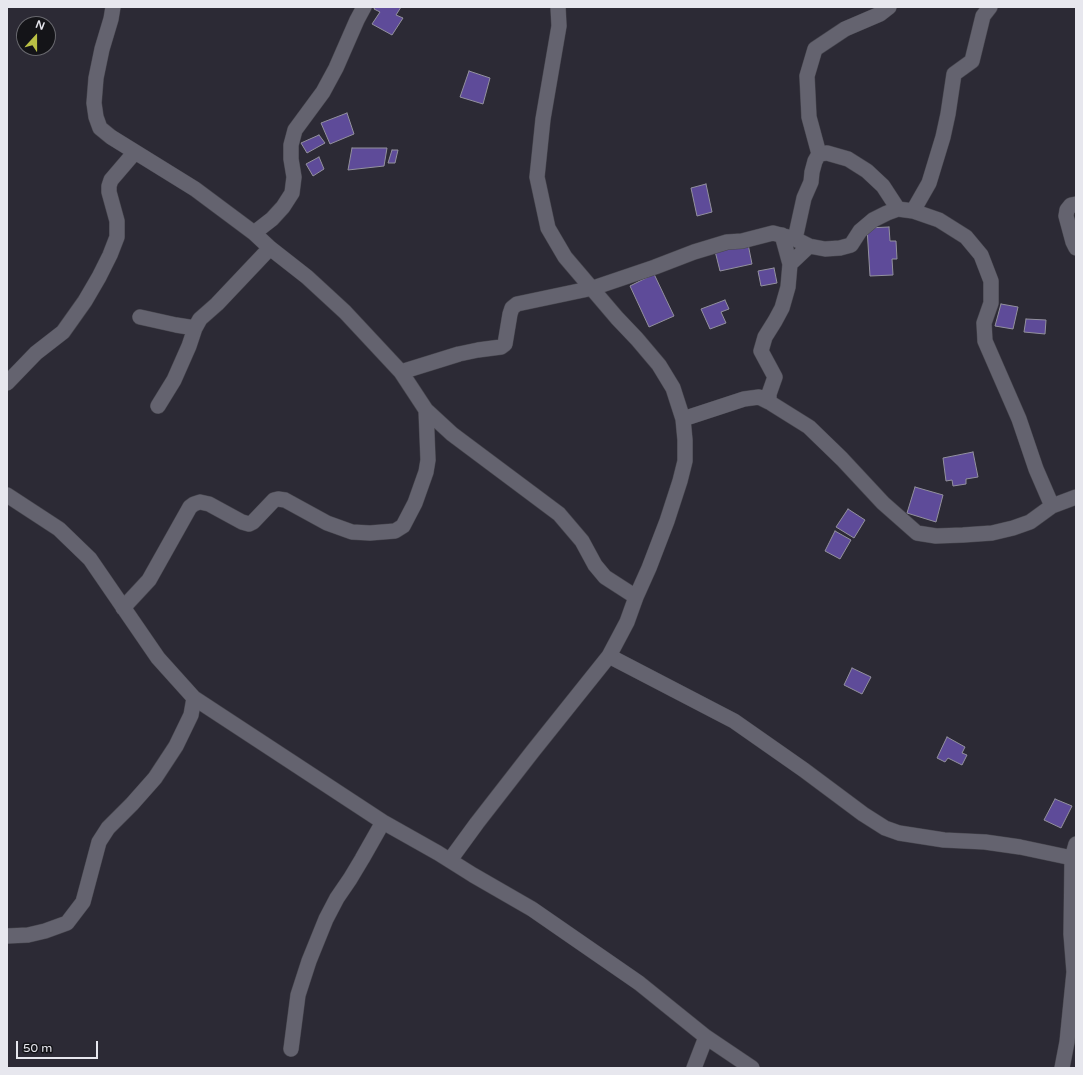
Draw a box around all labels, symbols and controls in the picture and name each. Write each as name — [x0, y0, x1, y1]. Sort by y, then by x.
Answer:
north arrow — [16, 16, 56, 56]
text: N — [34, 18, 47, 33]
scale bar — [18, 1033, 100, 1059]
text: 50 m — [23, 1041, 52, 1055]

